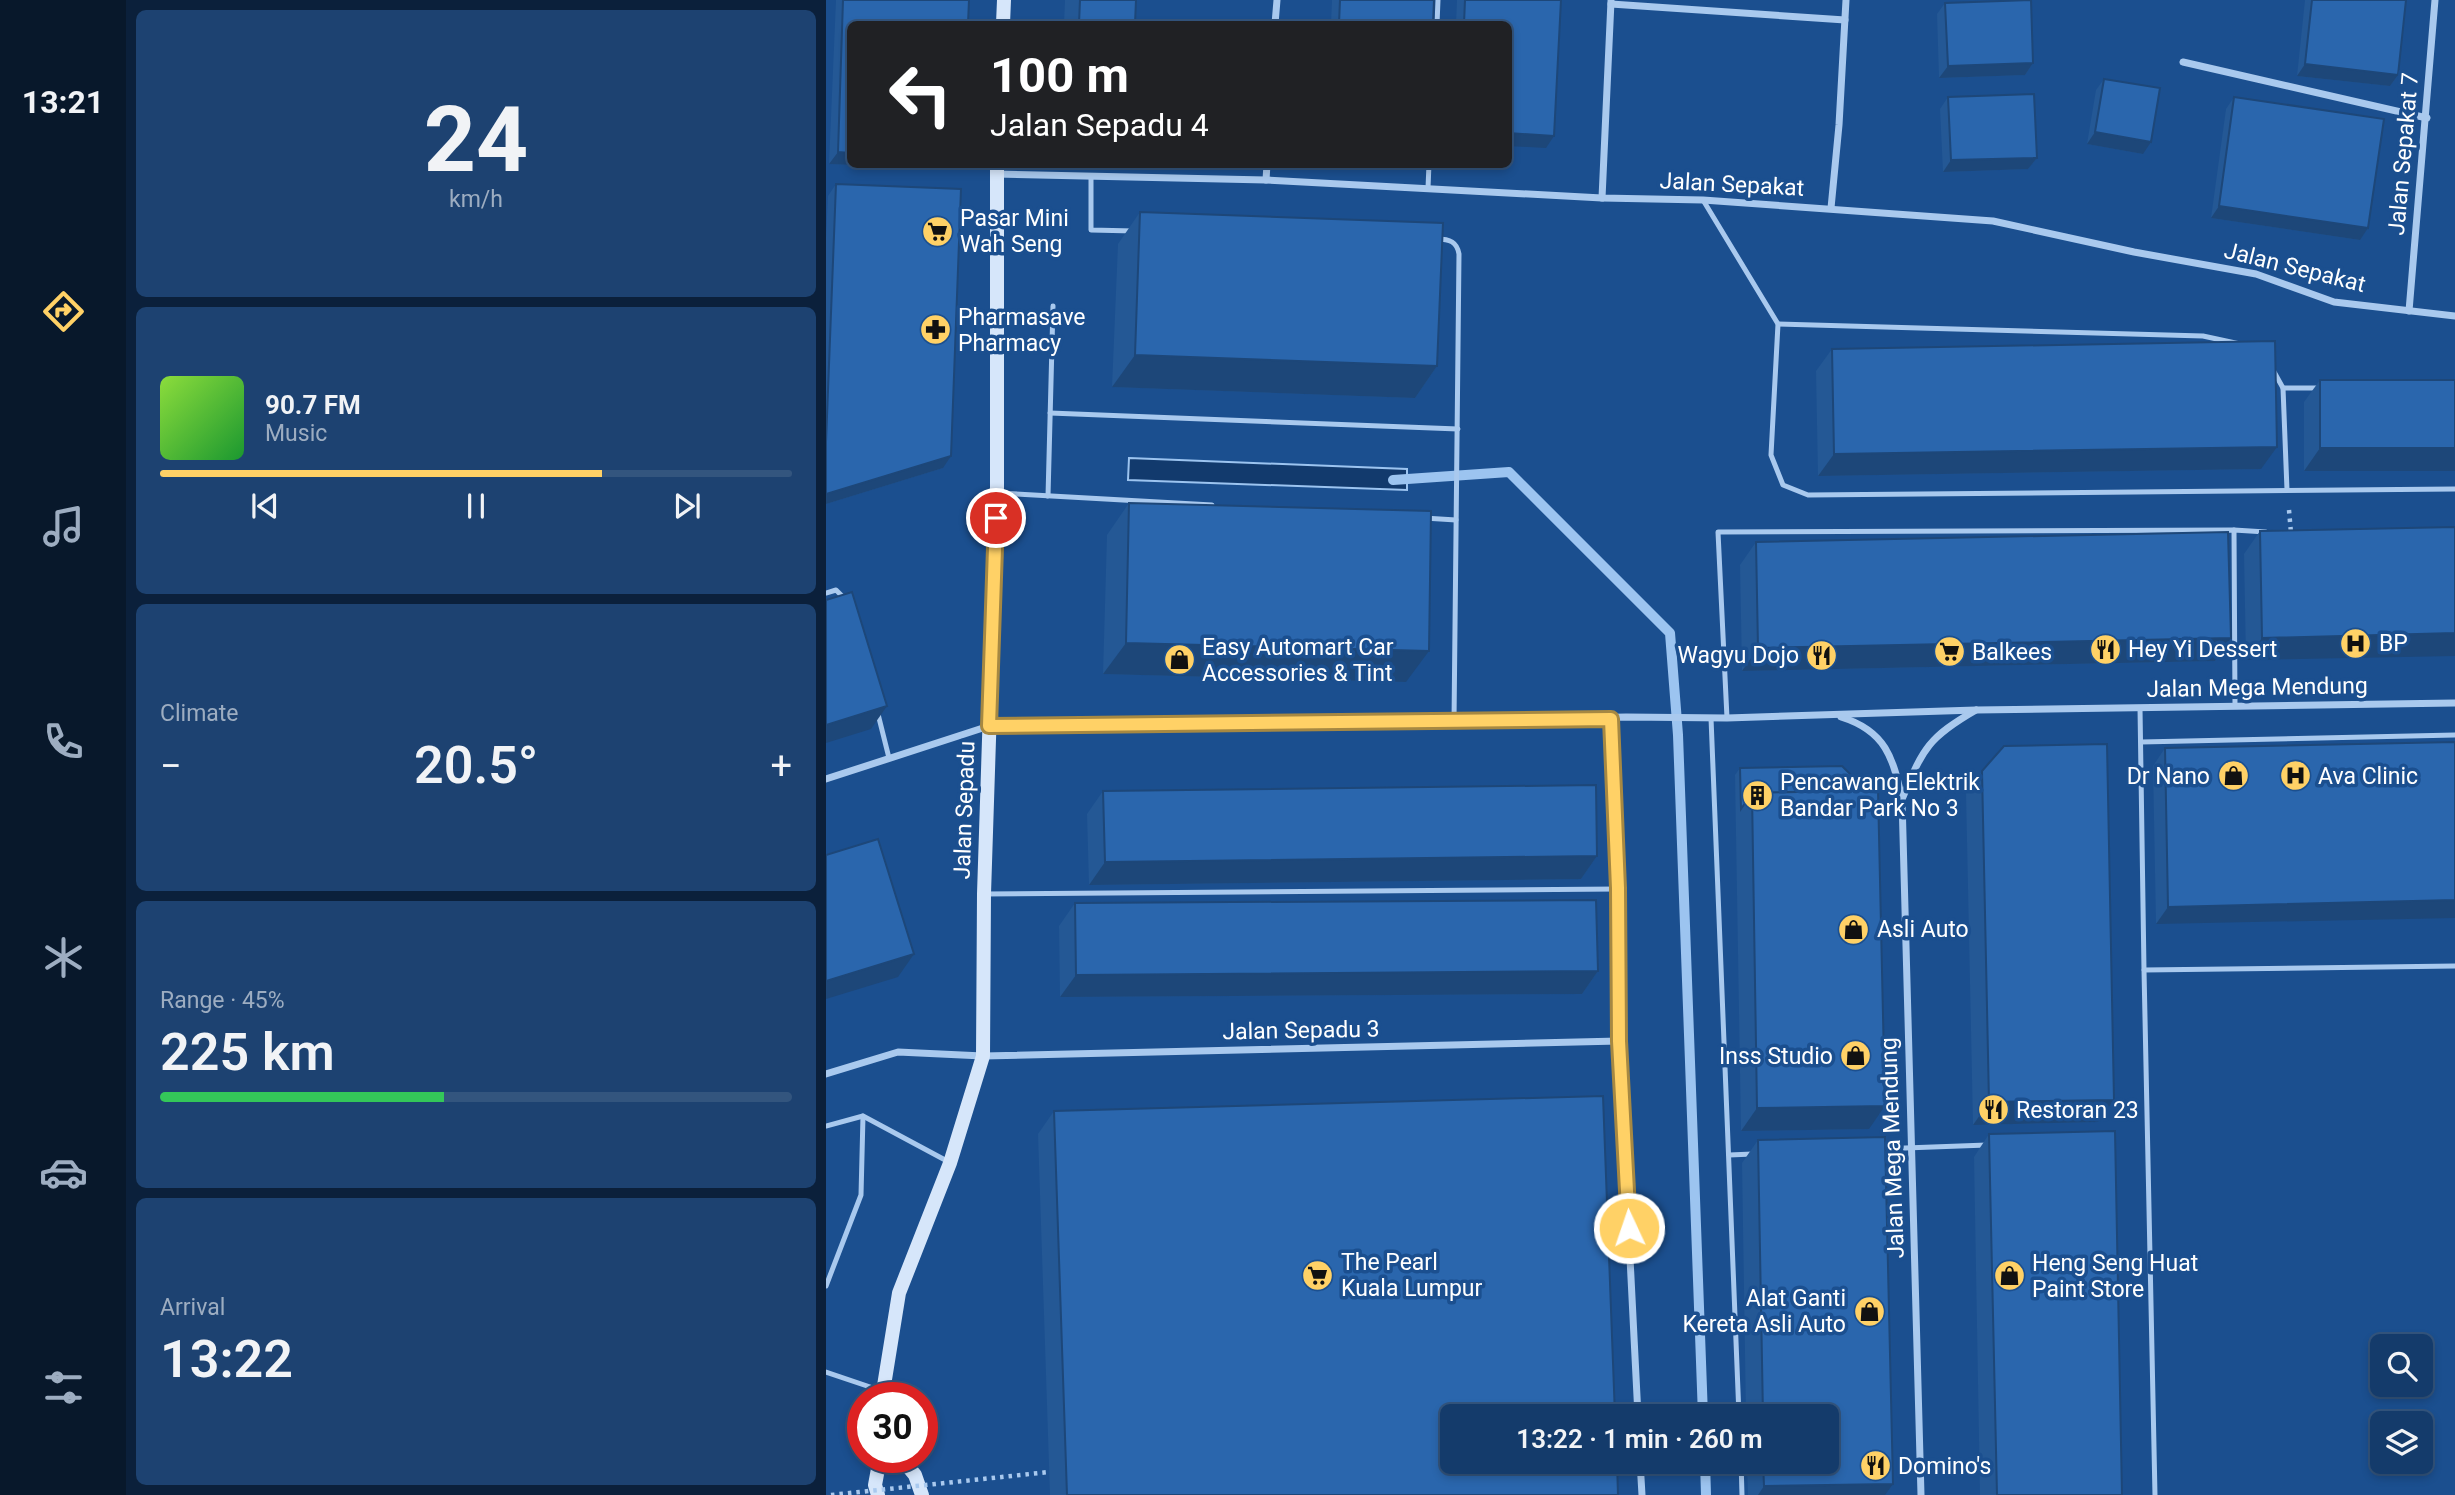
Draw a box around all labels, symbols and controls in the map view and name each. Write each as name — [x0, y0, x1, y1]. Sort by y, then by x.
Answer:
text: 100 m — [990, 47, 1129, 104]
icon: left — [875, 49, 966, 140]
street label: Jalan Sepakat 7 — [2383, 72, 2424, 237]
text: 13:21 — [22, 83, 104, 121]
text: 24 — [424, 87, 528, 193]
text: Jalan Sepadu 4 — [990, 106, 1209, 144]
street label: Jalan Sepakat — [1659, 167, 1805, 202]
text: km/h — [449, 186, 503, 213]
place label: Pasar Mini Wah Seng — [960, 205, 1069, 258]
supermarket icon: Pasar Mini Wah Seng — [920, 214, 954, 248]
street label: Jalan Sepakat — [2221, 237, 2368, 298]
icon: directions — [39, 287, 88, 336]
place label: Pharmasave Pharmacy — [958, 304, 1086, 357]
pharmacy icon: Pharmasave Pharmacy — [918, 313, 952, 347]
text: 90.7 FM — [265, 390, 361, 420]
text: Music — [265, 420, 327, 447]
icon: previous — [246, 487, 284, 525]
icon: pause — [457, 487, 495, 525]
icon: next — [668, 487, 706, 525]
pin — [966, 488, 1026, 548]
icon: arrive — [977, 499, 1015, 537]
icon: music — [39, 502, 88, 551]
hospital icon: BP — [2339, 626, 2373, 660]
place label: BP — [2379, 630, 2408, 657]
restaurant icon: Hey Yi Dessert — [2088, 632, 2122, 666]
place label: Easy Automart Car Accessories & Tint — [1202, 634, 1394, 687]
supermarket icon: Balkees — [1932, 635, 1966, 669]
place label: Hey Yi Dessert — [2128, 636, 2277, 663]
restaurant icon: Wagyu Dojo — [1805, 638, 1839, 672]
place label: Balkees — [1972, 639, 2052, 666]
place label: Wagyu Dojo — [1677, 642, 1799, 669]
shop icon: Easy Automart Car Accessories & Tint — [1162, 643, 1196, 677]
street label: Jalan Mega Mendung — [2146, 672, 2368, 703]
text: Climate — [160, 700, 239, 727]
icon: phone — [39, 717, 88, 766]
text: 20.5° — [414, 735, 538, 796]
street label: Jalan Sepadu — [949, 740, 980, 880]
text: − — [160, 744, 182, 788]
text: + — [770, 744, 792, 788]
shop icon: Dr Nano — [2216, 759, 2250, 793]
hospital icon: Ava Clinic — [2278, 759, 2312, 793]
place label: Dr Nano — [2127, 763, 2210, 790]
place label: Ava Clinic — [2318, 763, 2418, 790]
place label: Pencawang Elektrik Bandar Park No 3 — [1780, 769, 1980, 822]
building icon: Pencawang Elektrik Bandar Park No 3 — [1740, 778, 1774, 812]
shop icon: Asli Auto — [1837, 912, 1871, 946]
place label: Asli Auto — [1877, 916, 1969, 943]
icon: climate — [39, 933, 88, 982]
text: Range · 45% — [160, 987, 285, 1014]
street label: Jalan Sepadu 3 — [1222, 1016, 1380, 1045]
text: 225 km — [160, 1022, 335, 1083]
street label: Jalan Mega Mendung — [1875, 1037, 1910, 1259]
shop icon: Inss Studio — [1839, 1039, 1873, 1073]
place label: Inss Studio — [1719, 1043, 1833, 1070]
restaurant icon: Restoran 23 — [1976, 1093, 2010, 1127]
place label: Restoran 23 — [2016, 1097, 2139, 1124]
icon: car — [39, 1148, 88, 1197]
position arrow — [1592, 1191, 1666, 1265]
place label: The Pearl Kuala Lumpur — [1341, 1249, 1483, 1302]
place label: Heng Seng Huat Paint Store — [2032, 1250, 2198, 1303]
supermarket icon: The Pearl Kuala Lumpur — [1301, 1258, 1335, 1292]
shop icon: Heng Seng Huat Paint Store — [1992, 1259, 2026, 1293]
place label: Alat Ganti Kereta Asli Auto — [1682, 1285, 1846, 1338]
text: Arrival — [160, 1294, 225, 1321]
shop icon: Alat Ganti Kereta Asli Auto — [1852, 1294, 1886, 1328]
text: 13:22 — [160, 1329, 293, 1390]
map controls — [2370, 1334, 2433, 1474]
button: search — [2370, 1334, 2433, 1397]
icon: filters — [39, 1363, 88, 1412]
speed limit sign: 30 — [847, 1382, 938, 1473]
button: layers — [2370, 1411, 2433, 1474]
text: 13:22 · 1 min · 260 m — [1516, 1424, 1763, 1454]
restaurant icon: Domino's — [1858, 1449, 1892, 1483]
place label: Domino's — [1898, 1453, 1991, 1480]

